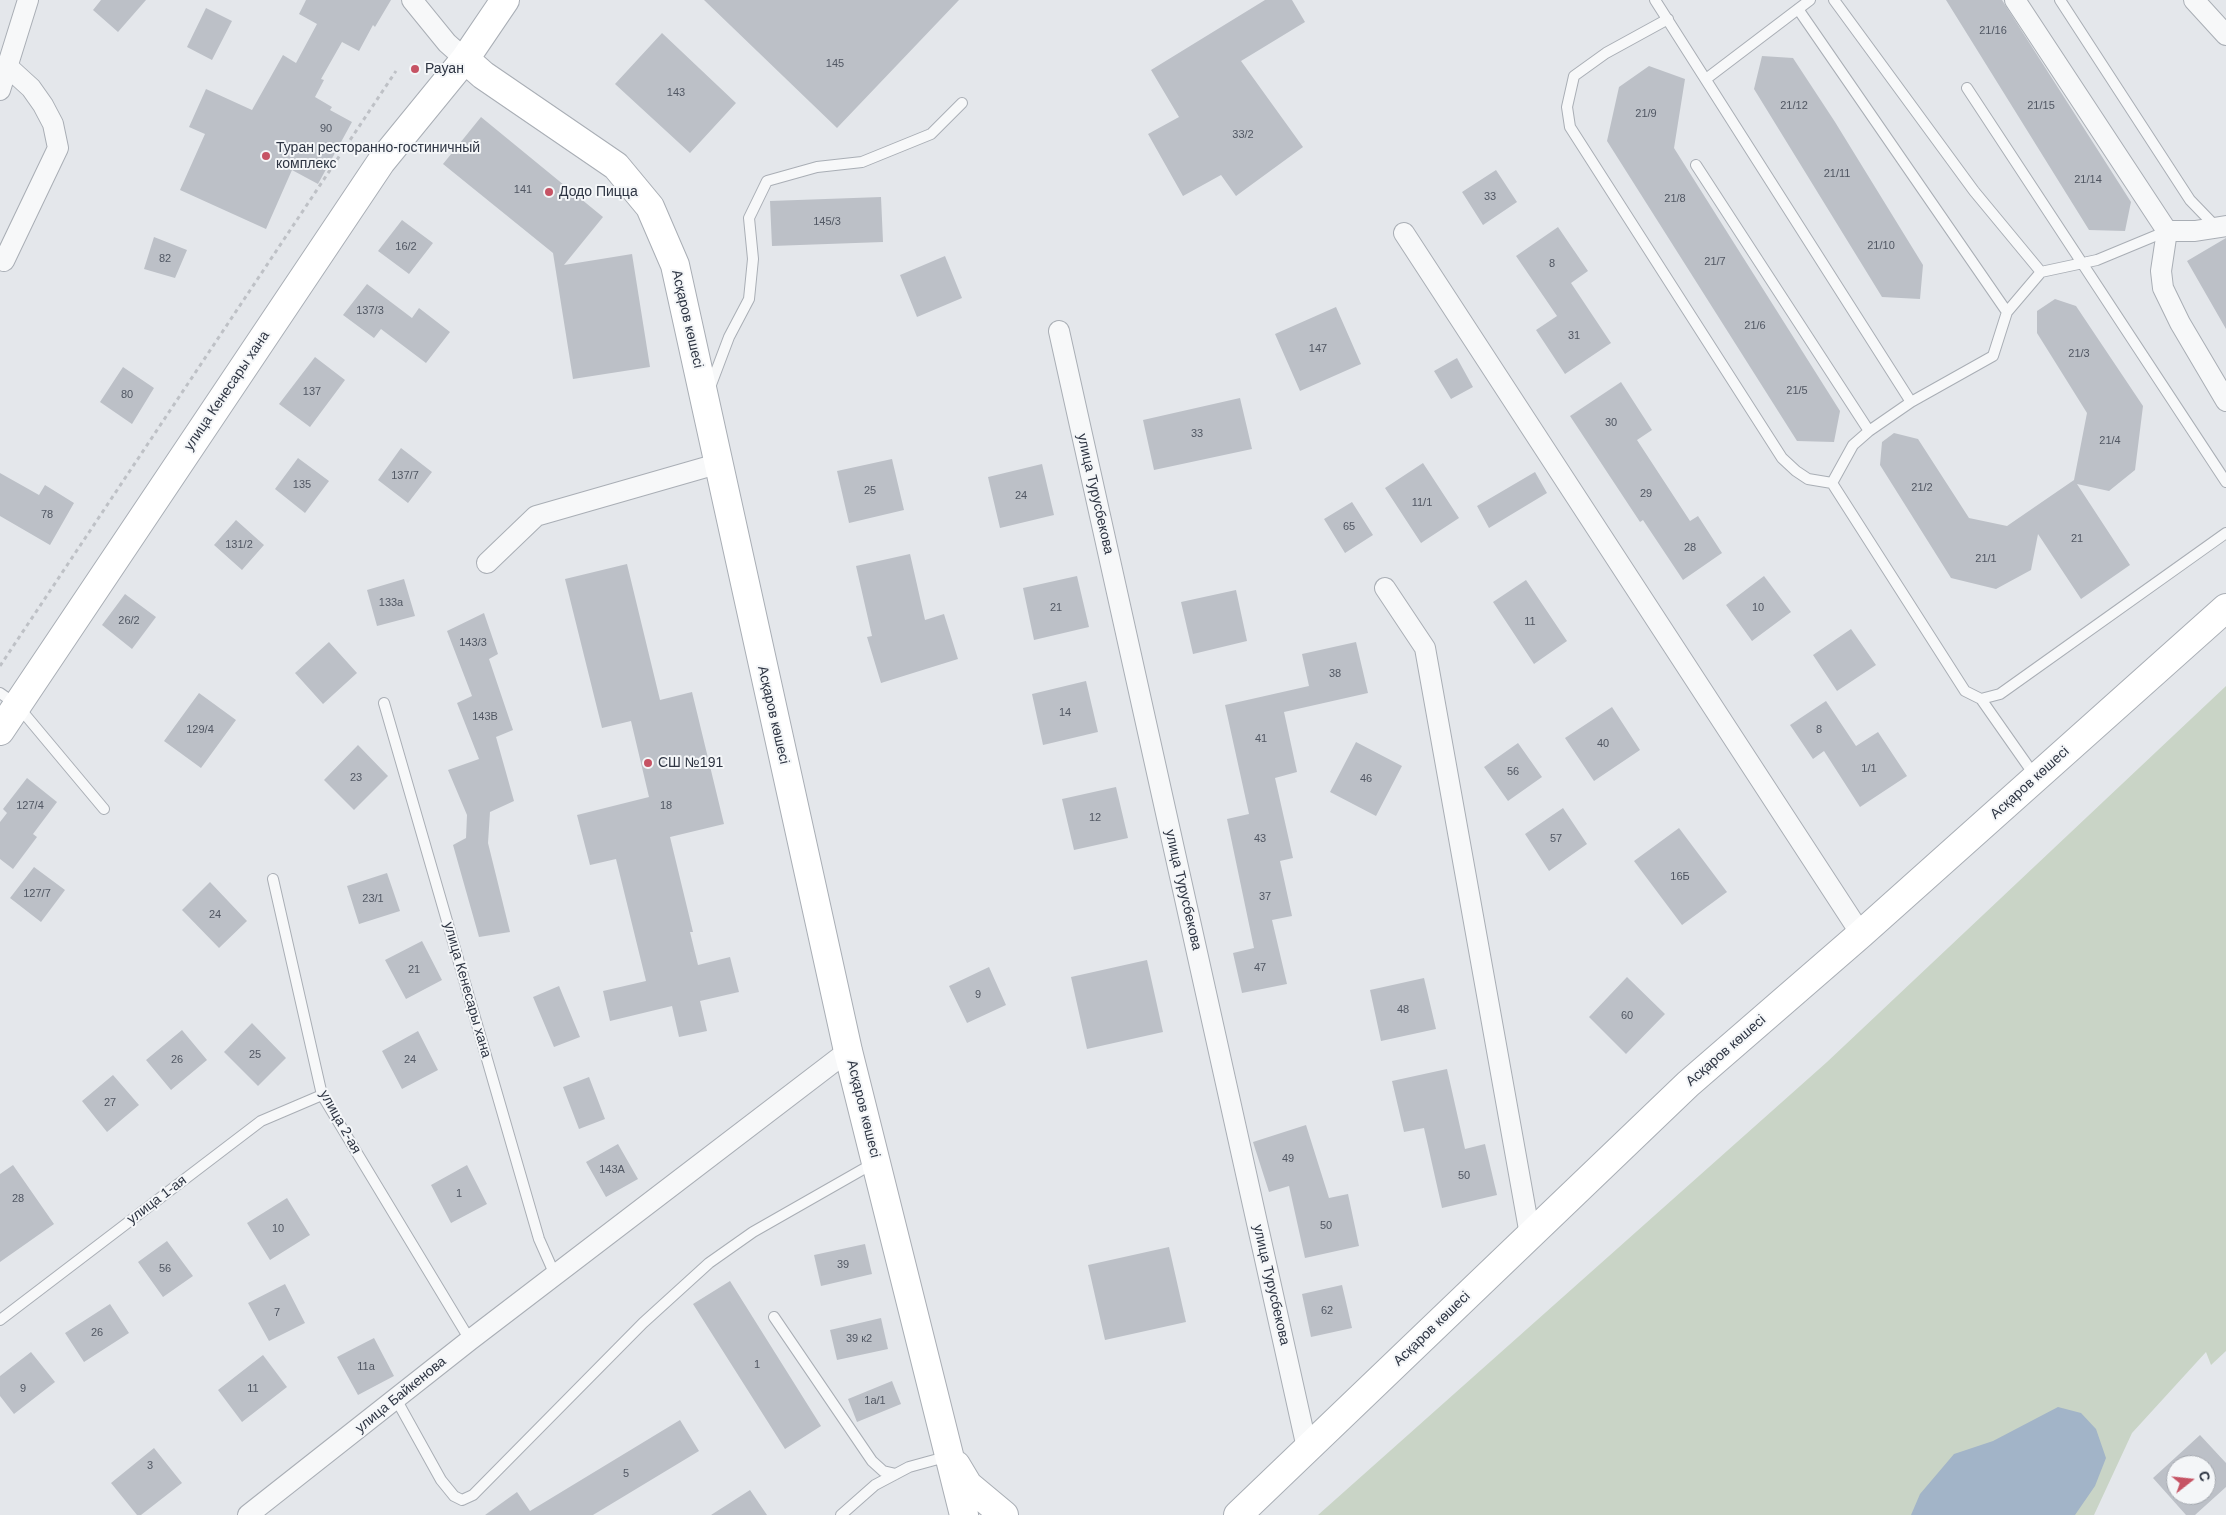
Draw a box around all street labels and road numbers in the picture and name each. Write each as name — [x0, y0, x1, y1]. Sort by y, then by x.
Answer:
street label: Асқаров көшесі — [668, 268, 706, 370]
street label: улица Кенесары хана — [181, 328, 273, 454]
street label: улица Турусбекова — [1073, 432, 1117, 556]
street label: Асқаров көшесі — [754, 664, 792, 766]
street label: Асқаров көшесі — [1987, 743, 2073, 823]
street label: улица Турусбекова — [1161, 828, 1205, 952]
street label: улица Кенесары хана — [440, 920, 494, 1060]
street label: Асқаров көшесі — [1683, 1012, 1769, 1090]
street label: Асқаров көшесі — [843, 1058, 883, 1160]
street label: улица 2-ая — [316, 1087, 364, 1157]
street label: улица 1-ая — [124, 1172, 190, 1228]
street label: улица Турусбекова — [1249, 1223, 1293, 1347]
street label: Асқаров көшесі — [1390, 1288, 1474, 1370]
street label: улица Байкенова — [352, 1353, 450, 1437]

